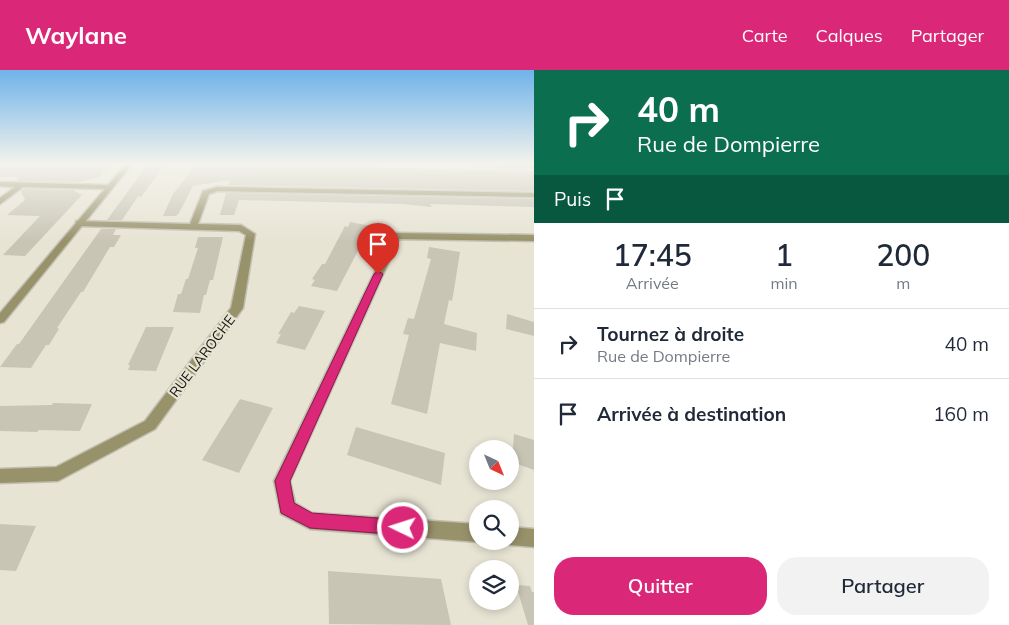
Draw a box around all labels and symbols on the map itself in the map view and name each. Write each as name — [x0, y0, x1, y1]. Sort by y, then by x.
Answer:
pin — [357, 223, 399, 274]
street label: RUE LAROCHE — [165, 311, 239, 401]
north arrow — [469, 440, 519, 490]
position arrow — [376, 501, 428, 553]

